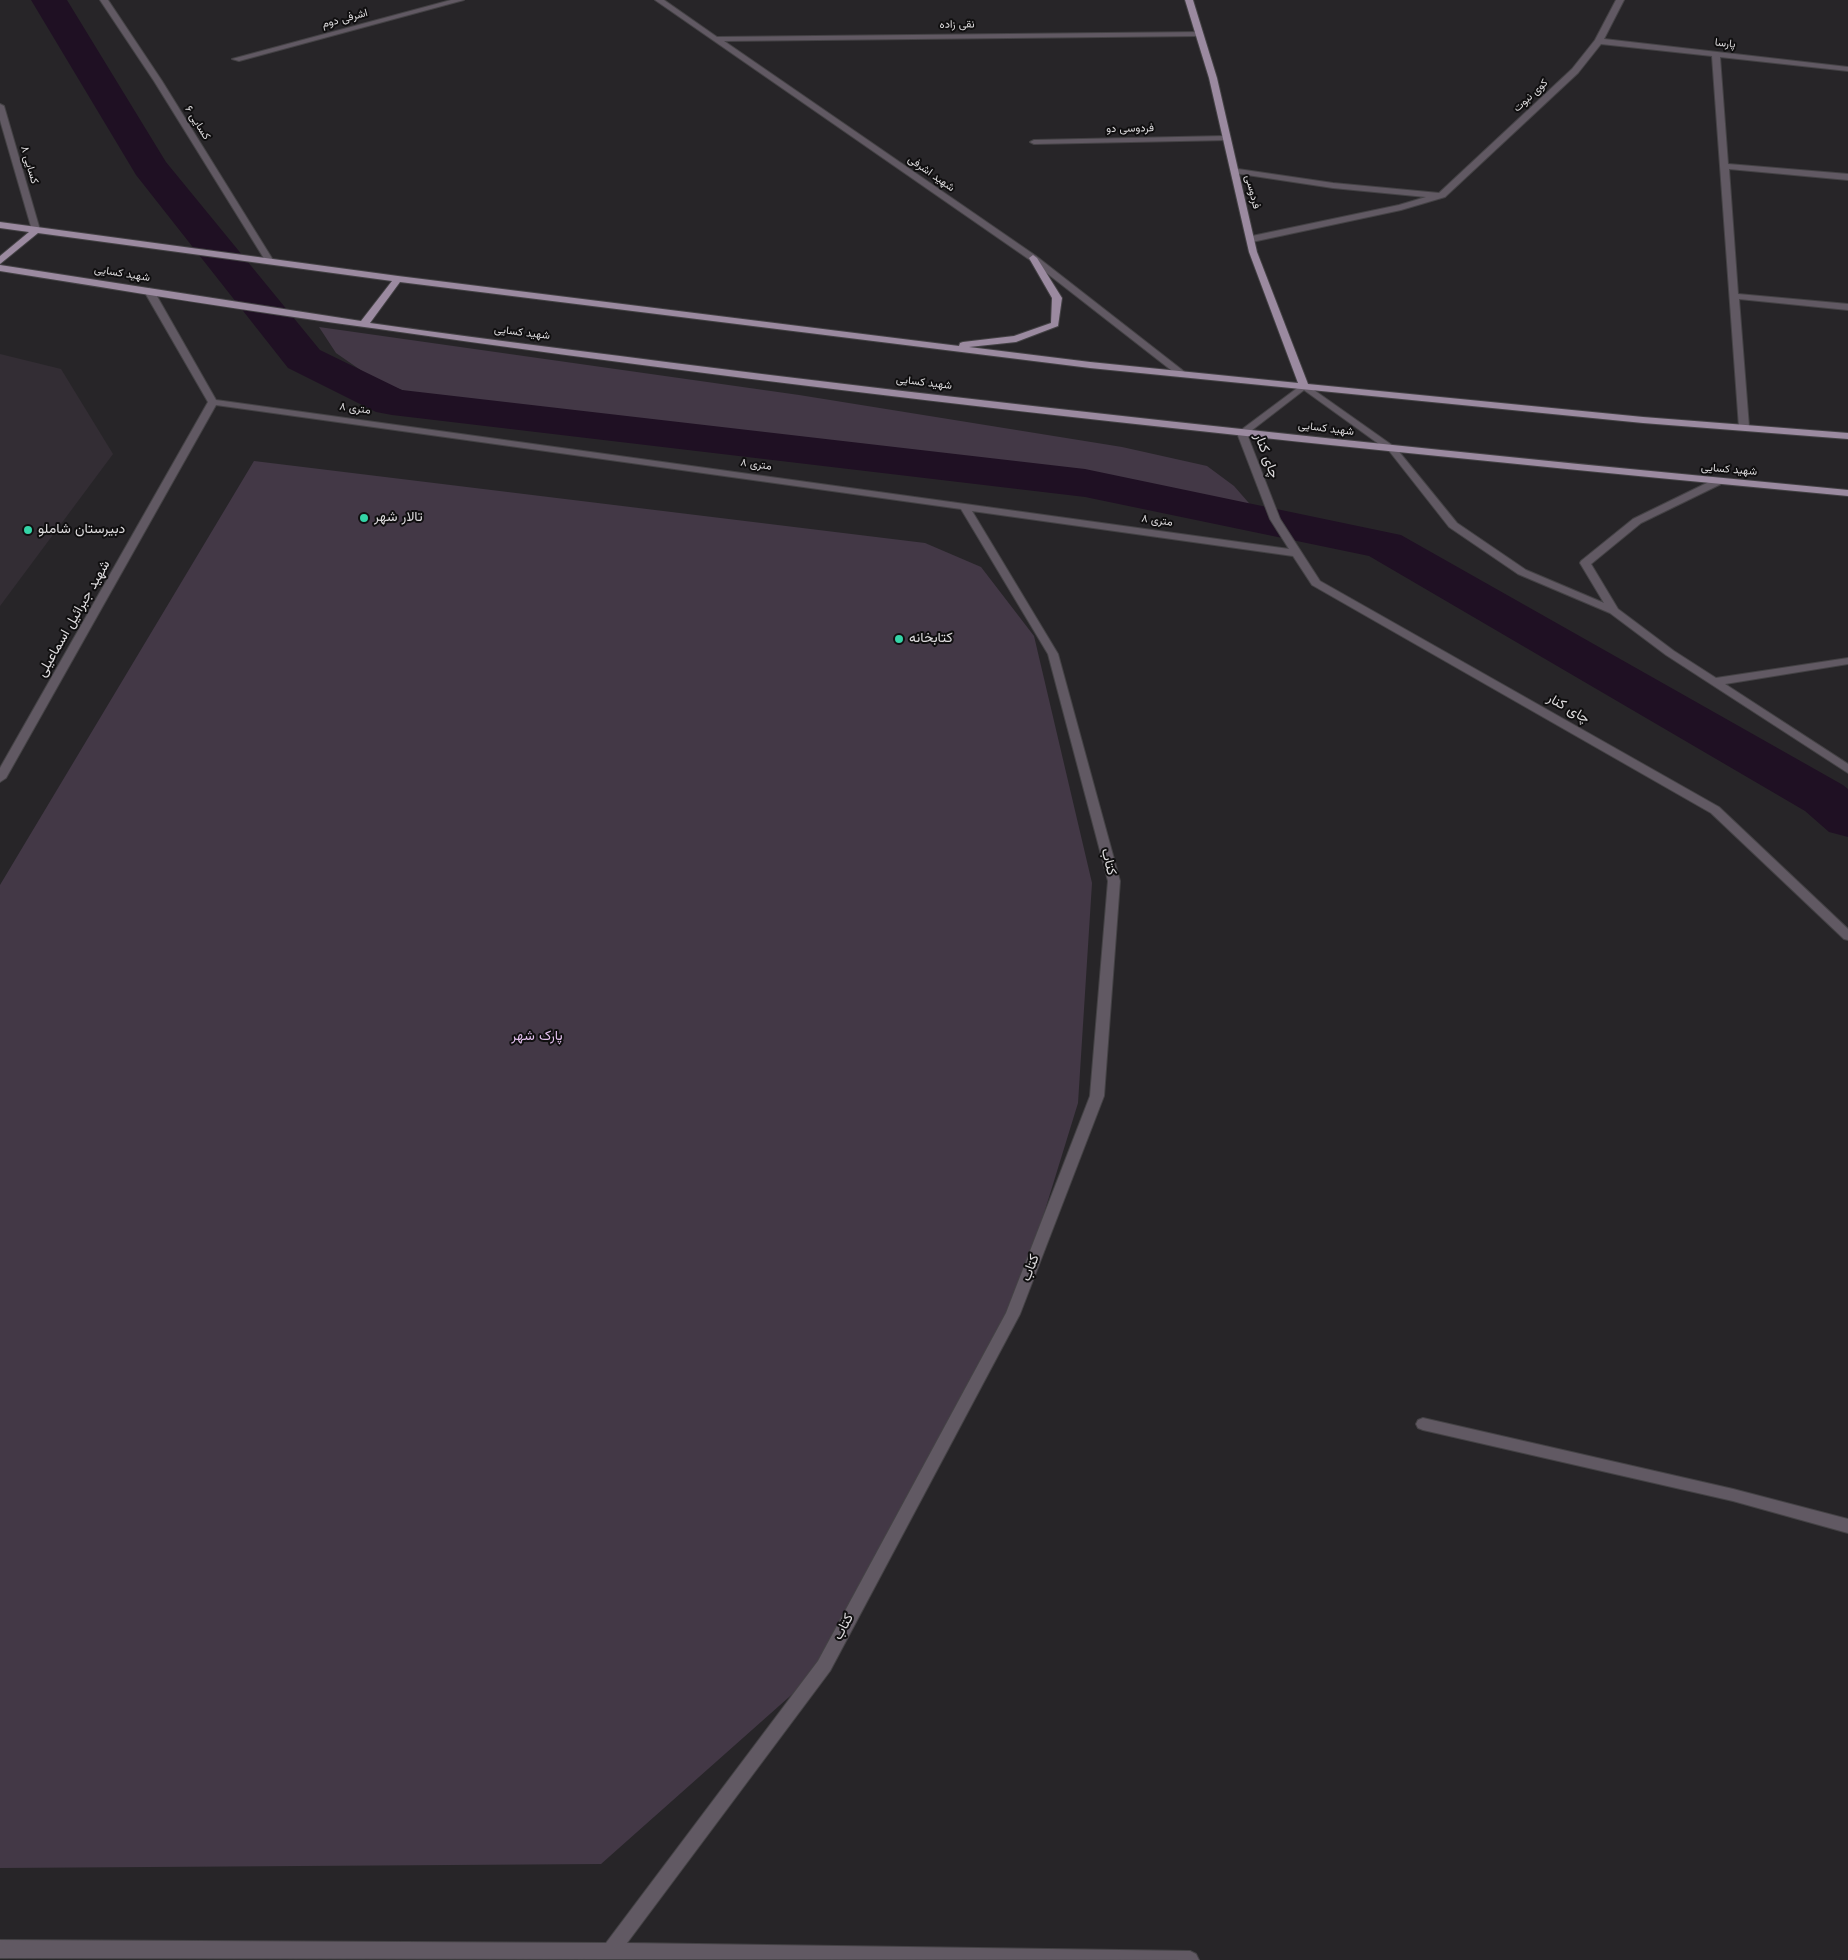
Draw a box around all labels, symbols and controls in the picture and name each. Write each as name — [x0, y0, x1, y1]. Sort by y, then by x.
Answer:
street label: اشرفی دوم — [321, 7, 369, 31]
street label: نقی زاده — [939, 18, 975, 32]
street label: پارسا — [1714, 36, 1736, 52]
street label: کوی نبوت — [1511, 77, 1551, 115]
street label: کسایی ۶ — [181, 103, 213, 143]
street label: فردوسی دو — [1106, 122, 1154, 136]
street label: ‌کسایی ۸ — [17, 144, 41, 186]
street label: شهید اشرفی — [905, 153, 957, 195]
street label: فردوسی — [1241, 174, 1263, 210]
street label: شهید کسایی — [93, 263, 151, 285]
street label: شهید کسایی — [493, 323, 551, 343]
street label: شهید کسایی — [895, 373, 953, 393]
street label: ۸ متری — [338, 400, 372, 418]
street label: شهید کسایی — [1297, 419, 1355, 439]
street label: چای کنار — [1250, 431, 1282, 481]
street label: ۸ متری — [739, 456, 773, 474]
street label: شهید کسایی — [1700, 461, 1758, 479]
place label: تالار شهر — [374, 510, 423, 526]
marker: تالار شهر — [358, 512, 370, 524]
street label: ۸ متری — [1140, 512, 1174, 530]
place label: دبیرستان شاملو — [38, 522, 125, 538]
marker: دبیرستان شاملو — [22, 524, 34, 536]
street label: شهید جبرائیل اسماعیلی — [34, 558, 114, 680]
place label: کتابخانه — [909, 631, 953, 647]
marker: کتابخانه — [893, 633, 905, 645]
street label: چای کنار — [1544, 690, 1592, 728]
street label: کتاب — [1097, 847, 1119, 877]
park label: پارک شهر — [511, 1029, 563, 1045]
street label: کتاب — [1018, 1252, 1044, 1284]
street label: کتاب — [830, 1611, 858, 1643]

